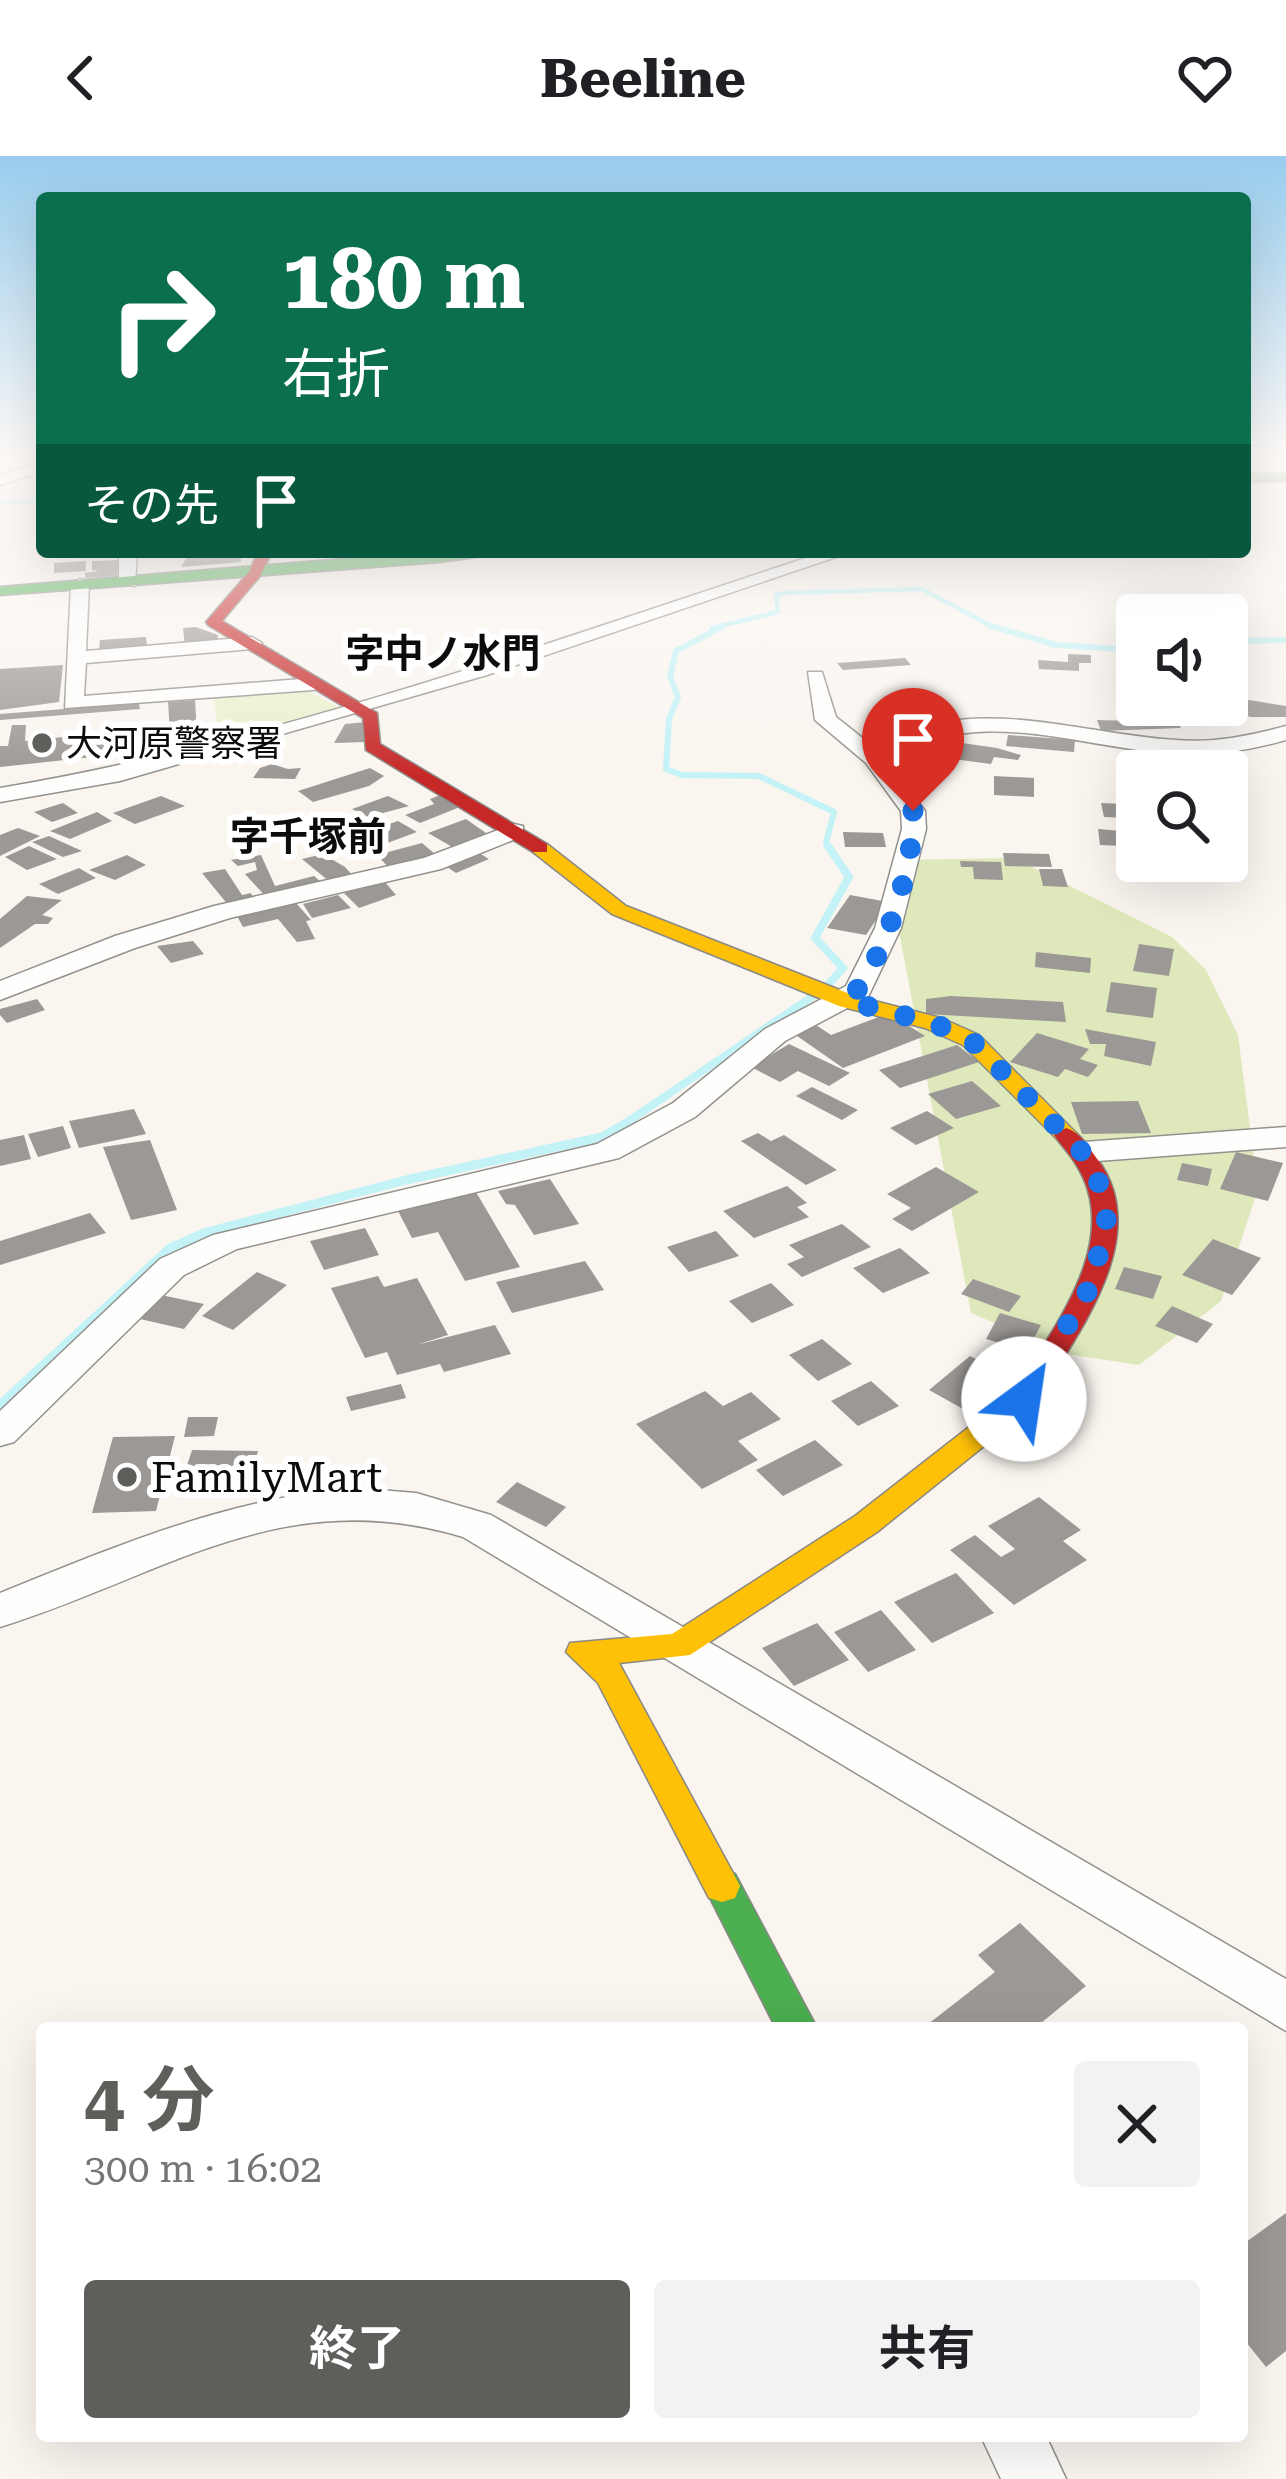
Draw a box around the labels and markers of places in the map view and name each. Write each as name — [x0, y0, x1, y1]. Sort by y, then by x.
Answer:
pin — [862, 688, 964, 811]
place label: 大河原警察署 — [66, 723, 282, 765]
marker: 大河原警察署 — [29, 730, 55, 756]
place label: FamilyMart — [151, 1453, 382, 1502]
marker: FamilyMart — [114, 1464, 140, 1490]

